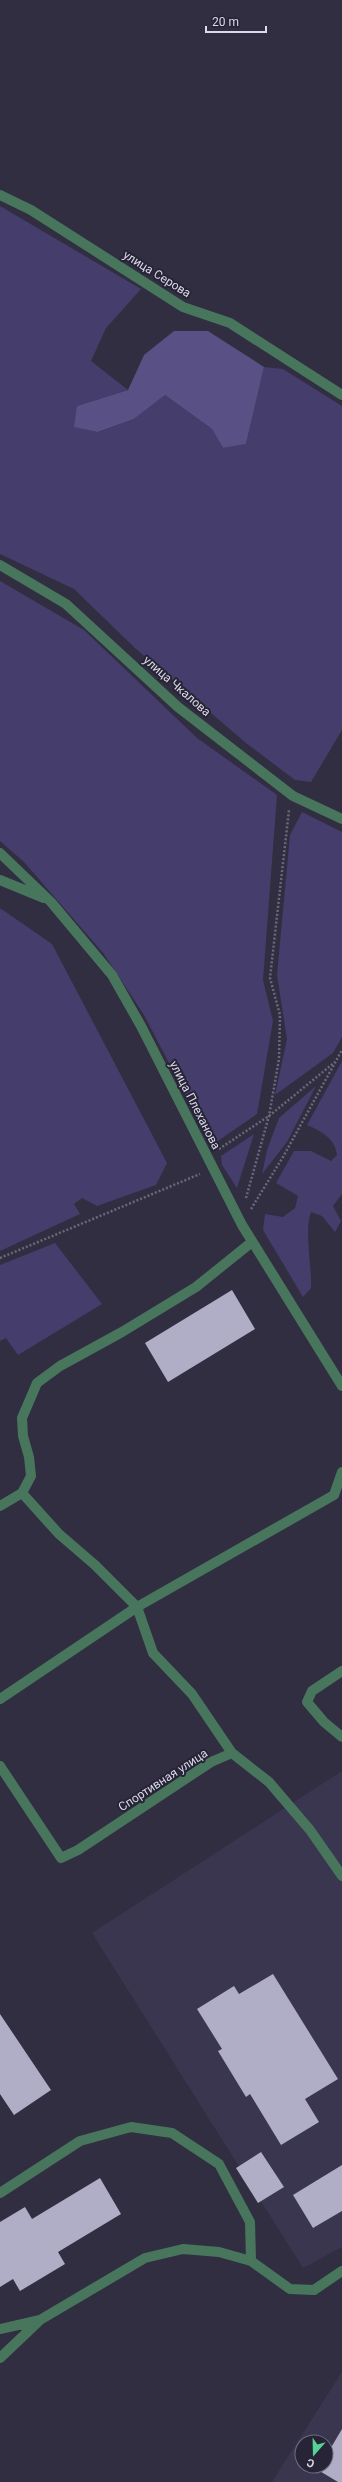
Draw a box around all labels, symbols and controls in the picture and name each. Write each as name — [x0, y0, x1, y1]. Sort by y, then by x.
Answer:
scale bar — [206, 8, 266, 34]
text: 20 m — [212, 15, 239, 29]
street label: улица Серова — [121, 248, 193, 300]
street label: улица Чкалова — [141, 653, 213, 719]
street label: улица Плеханова — [167, 1058, 223, 1152]
street label: Спортивная улица — [116, 1746, 210, 1814]
north arrow — [294, 2434, 334, 2474]
text: С — [305, 2456, 316, 2470]

